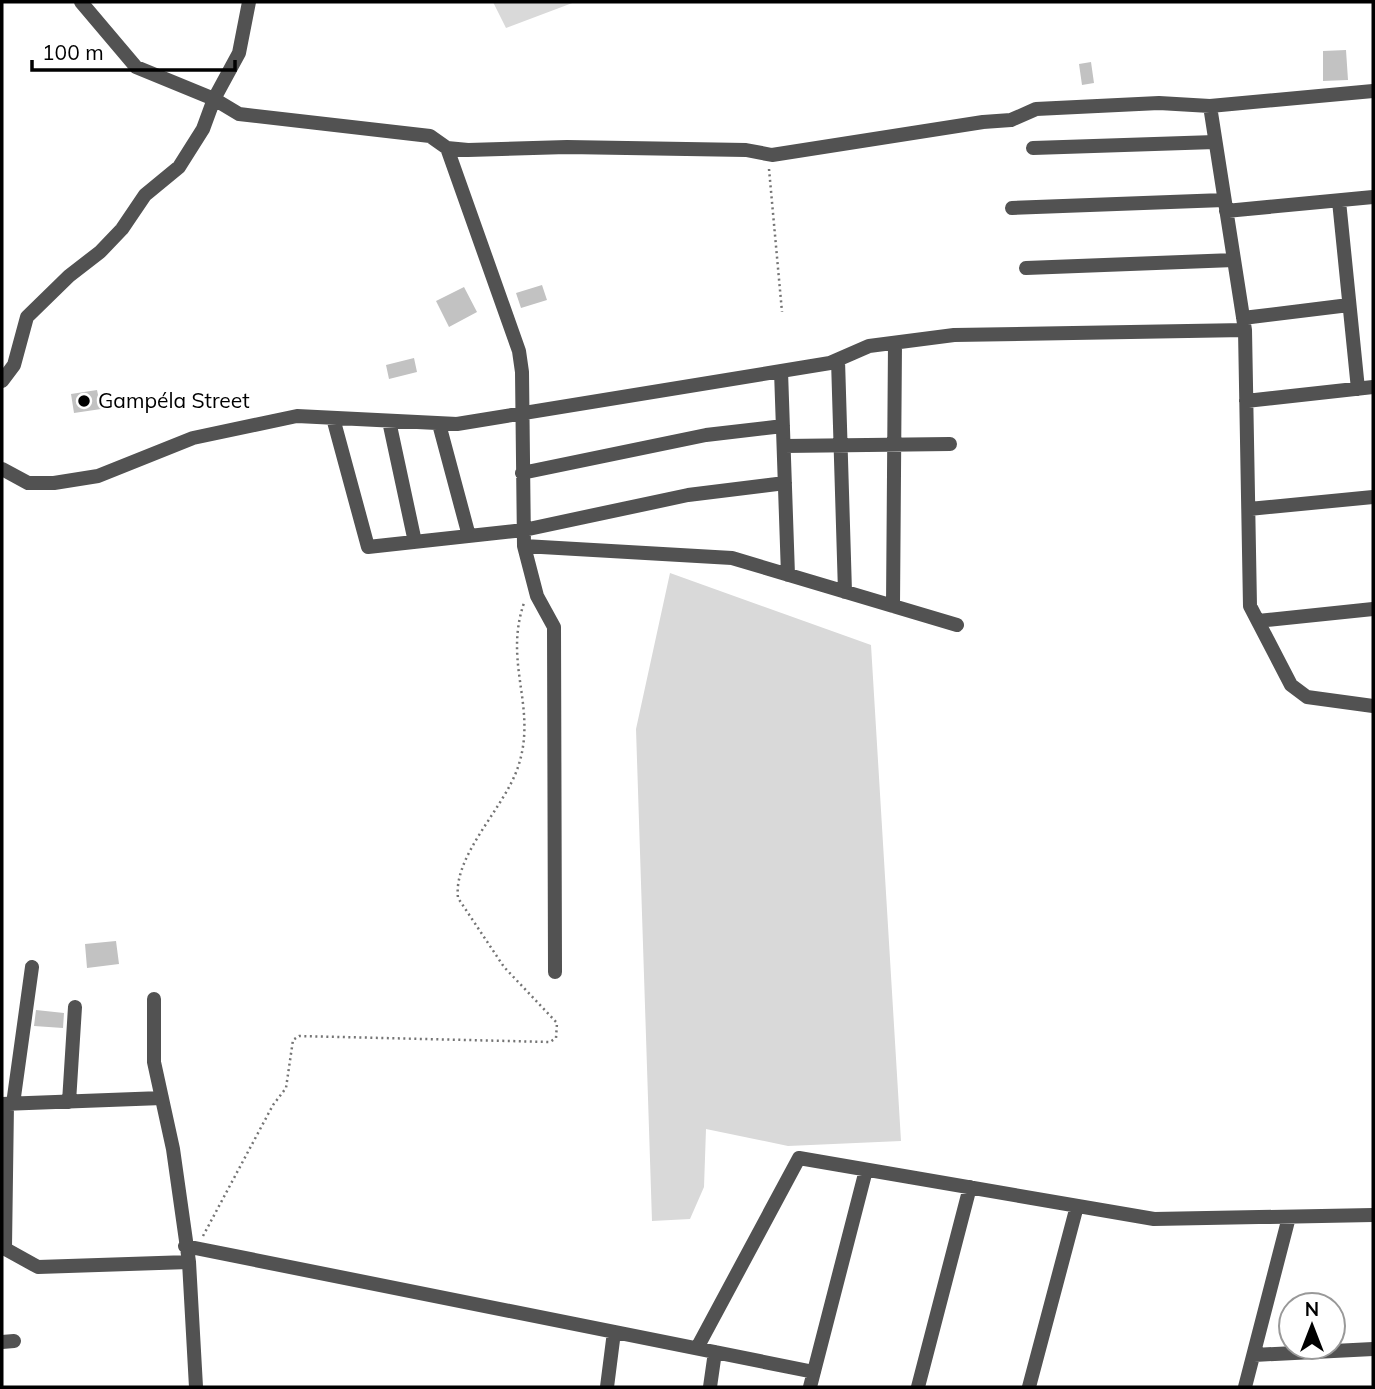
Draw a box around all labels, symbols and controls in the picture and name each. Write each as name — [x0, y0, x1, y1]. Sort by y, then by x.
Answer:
scale bar — [32, 28, 234, 72]
text: 100 m — [42, 39, 104, 65]
place label: Gampéla Street — [98, 387, 250, 413]
marker: Gampéla Street — [76, 393, 92, 409]
north arrow — [1277, 1291, 1347, 1361]
text: N — [1305, 1297, 1319, 1321]

